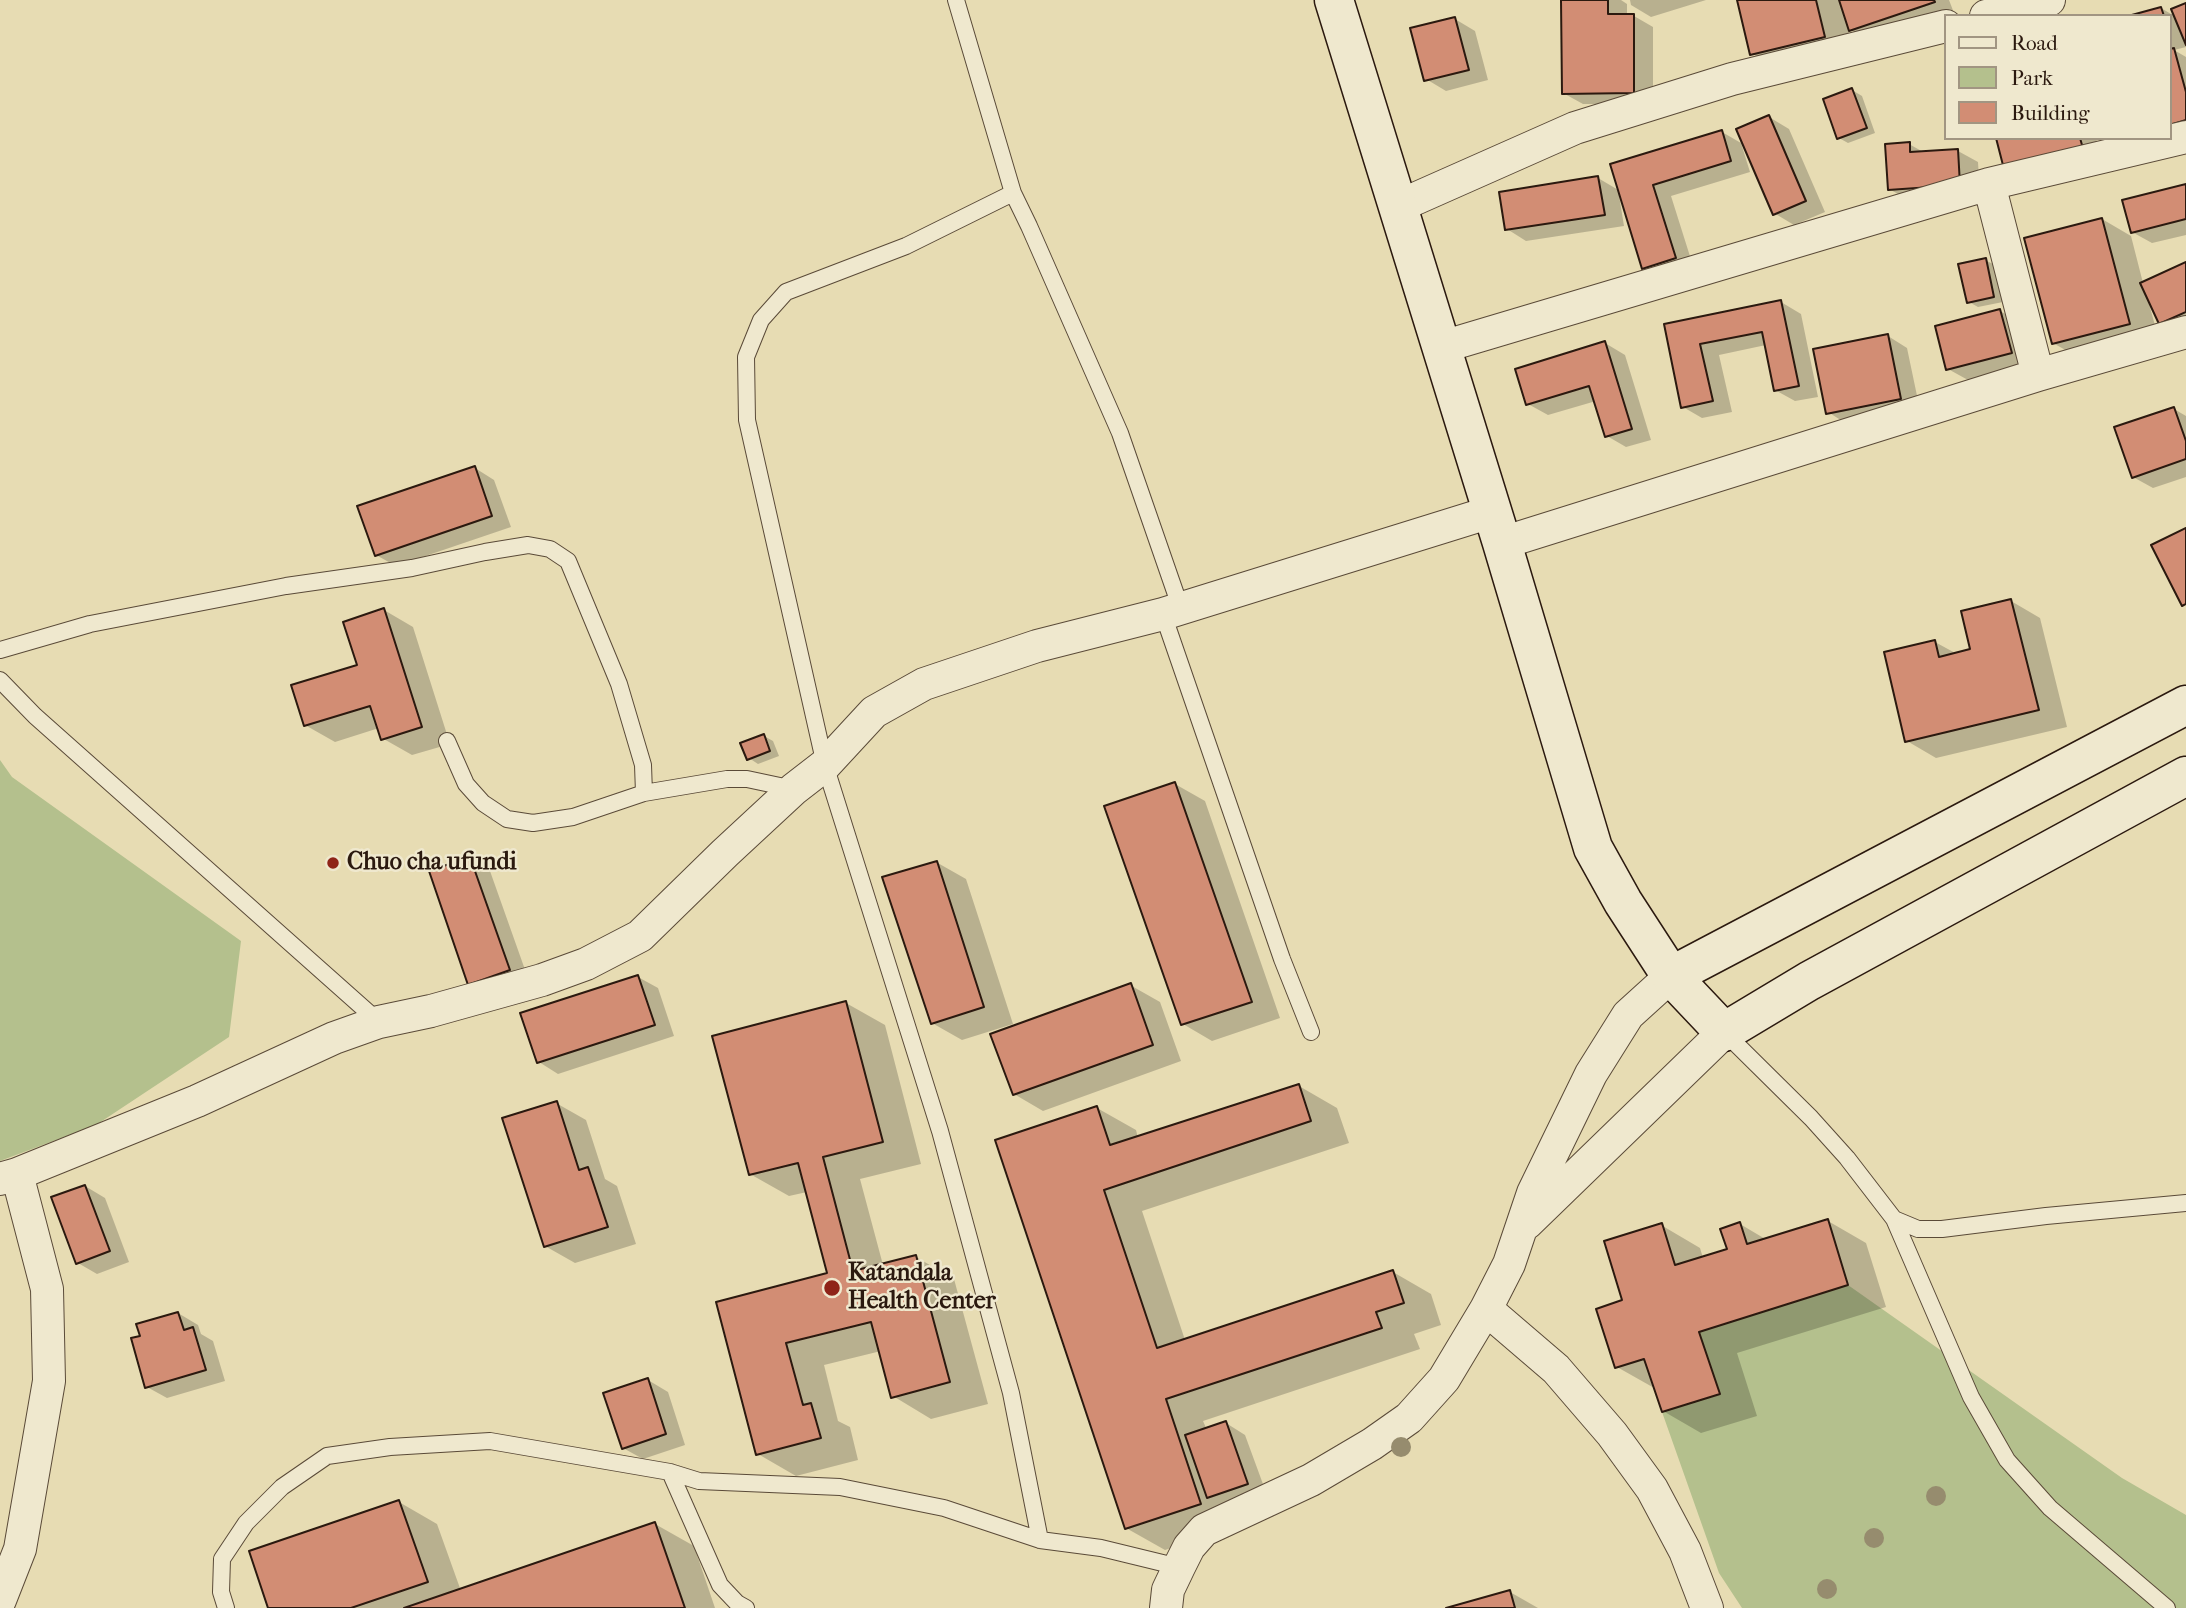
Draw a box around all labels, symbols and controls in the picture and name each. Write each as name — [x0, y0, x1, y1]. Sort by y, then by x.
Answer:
legend — [1944, 14, 2172, 140]
text: Road — [2011, 31, 2058, 55]
text: Park — [2011, 66, 2053, 90]
text: Building — [2011, 101, 2089, 125]
place label: Chuo cha ufundi — [347, 849, 517, 877]
marker: Chuo cha ufundi — [325, 855, 341, 871]
place label: Katandala Health Center — [848, 1260, 996, 1316]
marker: Katandala Health Center — [822, 1278, 842, 1298]

